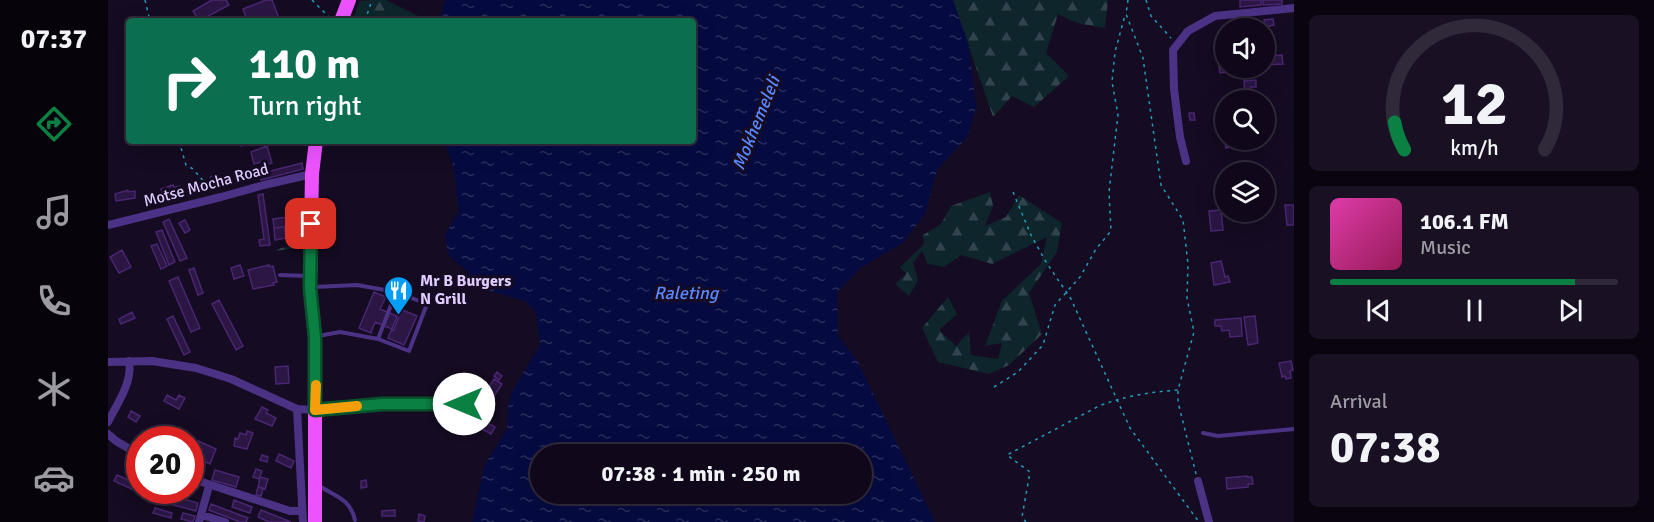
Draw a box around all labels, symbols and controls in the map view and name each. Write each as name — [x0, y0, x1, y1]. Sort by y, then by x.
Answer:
map controls — [1215, 18, 1275, 222]
button: sound — [1215, 18, 1275, 78]
text: 07:37 — [21, 23, 87, 56]
text: 110 m — [249, 39, 360, 90]
icon: right — [150, 42, 228, 120]
text: 12 — [1440, 65, 1508, 142]
water label: Mokhemeleli — [727, 71, 786, 173]
text: Turn right — [249, 90, 362, 123]
button: search — [1215, 90, 1275, 150]
icon: directions — [33, 103, 75, 145]
text: km/h — [1450, 135, 1498, 161]
street label: Motse Mocha Road — [141, 159, 271, 211]
button: layers — [1215, 162, 1275, 222]
icon: music — [33, 191, 75, 233]
pin — [285, 198, 336, 249]
icon: arrive — [294, 207, 327, 240]
text: 106.1 FM — [1420, 208, 1509, 235]
text: Music — [1420, 235, 1471, 260]
place label: Mr B Burgers N Grill — [420, 271, 511, 309]
restaurant icon: Mr B Burgers N Grill — [383, 274, 415, 316]
icon: phone — [33, 280, 75, 322]
water label: Raleting — [654, 282, 720, 304]
icon: previous — [1362, 294, 1395, 327]
icon: pause — [1458, 294, 1491, 327]
icon: next — [1554, 294, 1587, 327]
icon: climate — [33, 368, 75, 410]
position arrow — [432, 372, 496, 436]
text: Arrival — [1330, 389, 1388, 414]
text: 07:38 — [1330, 420, 1440, 475]
speed limit sign: 20 — [126, 426, 204, 504]
icon: car — [33, 457, 75, 499]
text: 07:38 · 1 min · 250 m — [601, 460, 801, 487]

